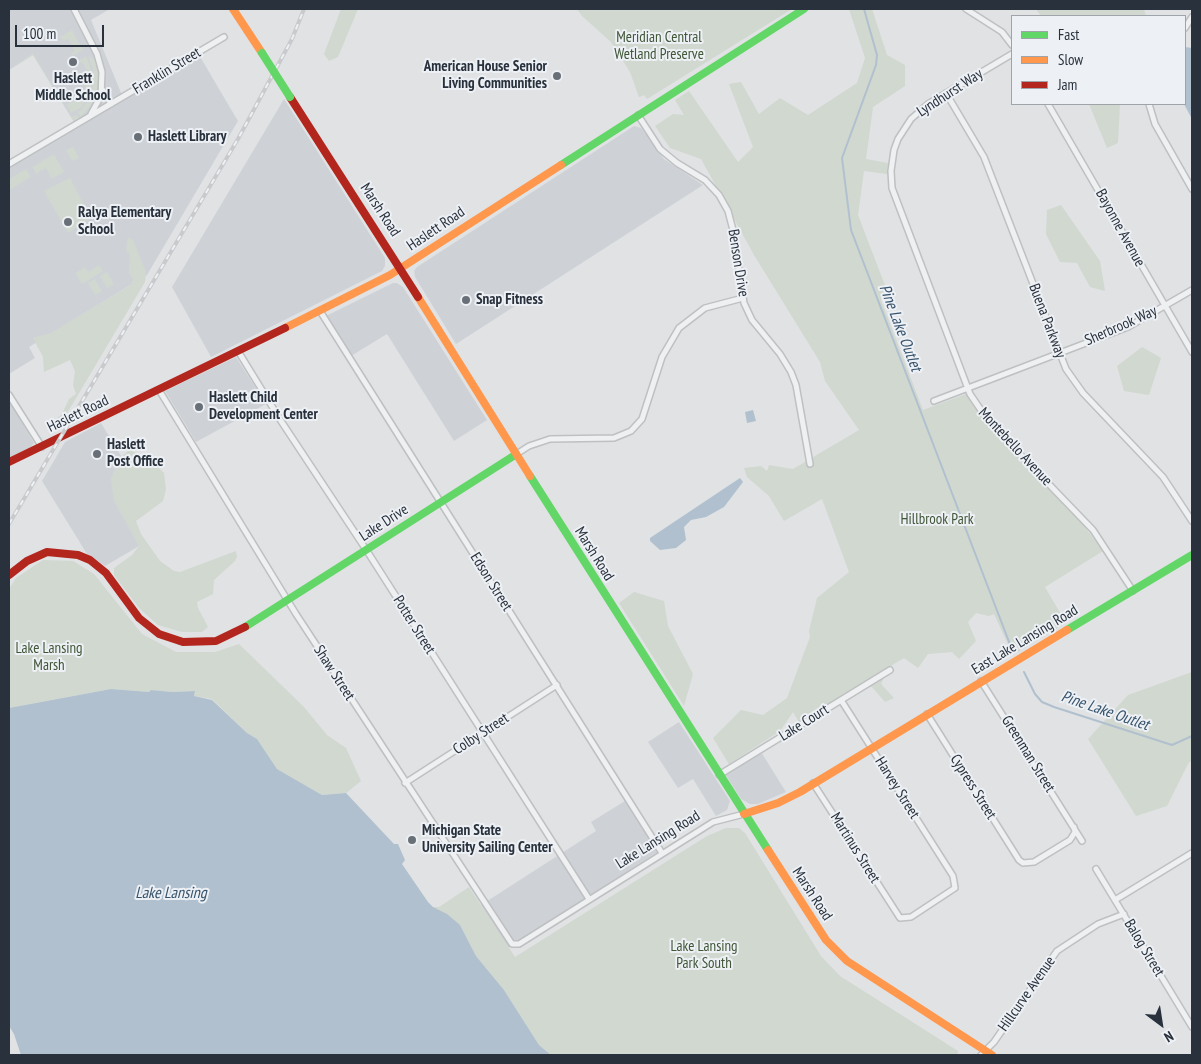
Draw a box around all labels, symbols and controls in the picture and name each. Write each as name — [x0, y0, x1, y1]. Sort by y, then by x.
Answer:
scale bar — [18, 15, 106, 47]
legend — [1011, 15, 1186, 105]
text: 100 m — [23, 24, 56, 43]
text: Fast — [1058, 25, 1079, 44]
park label: Meridian Central Wetland Preserve — [614, 29, 704, 64]
street label: Franklin Street — [130, 44, 204, 98]
text: Slow — [1058, 50, 1083, 69]
marker: Haslett Middle School — [67, 56, 79, 68]
place label: American House Senior Living Communities — [424, 58, 547, 93]
street label: Lyndhurst Way — [914, 65, 986, 121]
place label: Haslett Middle School — [35, 70, 111, 105]
marker: American House Senior Living Communities — [551, 70, 563, 82]
text: Jam — [1058, 75, 1077, 94]
place label: Haslett Library — [148, 128, 227, 146]
marker: Haslett Library — [132, 131, 144, 143]
street label: Marsh Road — [356, 180, 404, 240]
street label: Bayonne Avenue — [1091, 186, 1149, 270]
street label: Haslett Road — [404, 203, 468, 255]
place label: Ralya Elementary School — [78, 204, 171, 239]
marker: Ralya Elementary School — [62, 216, 74, 228]
street label: Benson Drive — [724, 228, 752, 298]
street label: Buena Parkway — [1025, 281, 1069, 361]
water label: Pine Lake Outlet — [875, 282, 925, 374]
place label: Snap Fitness — [476, 291, 543, 309]
marker: Snap Fitness — [460, 294, 472, 306]
street label: Sherbrook Way — [1082, 302, 1160, 350]
place label: Haslett Child Development Center — [209, 389, 318, 424]
street label: Haslett Road — [44, 391, 112, 437]
marker: Haslett Child Development Center — [193, 401, 205, 413]
street label: Montebello Avenue — [974, 404, 1056, 490]
place label: Haslett Post Office — [107, 436, 164, 471]
marker: Haslett Post Office — [91, 448, 103, 460]
street label: Lake Drive — [356, 501, 412, 545]
park label: Hillbrook Park — [900, 511, 974, 529]
street label: Marsh Road — [570, 524, 618, 584]
street label: Edson Street — [466, 550, 516, 614]
street label: Potter Street — [389, 592, 439, 658]
street label: East Lake Lansing Road — [969, 601, 1081, 679]
park label: Lake Lansing Marsh — [15, 640, 83, 675]
street label: Shaw Street — [310, 642, 358, 704]
water label: Pine Lake Outlet — [1059, 687, 1151, 735]
street label: Lake Court — [776, 701, 832, 745]
street label: Colby Street — [450, 709, 512, 759]
street label: Greenman Street — [997, 712, 1059, 796]
street label: Cypress Street — [946, 751, 1000, 823]
street label: Harvey Street — [871, 754, 923, 822]
street label: Lake Lansing Road — [613, 807, 703, 873]
street label: Martinus Street — [826, 809, 884, 887]
place label: Michigan State University Sailing Center — [422, 822, 553, 857]
marker: Michigan State University Sailing Center — [406, 834, 418, 846]
street label: Marsh Road — [788, 864, 836, 924]
water label: Lake Lansing — [135, 883, 207, 903]
street label: Balog Street — [1120, 916, 1168, 980]
park label: Lake Lansing Park South — [670, 938, 738, 973]
street label: Hillcurve Avenue — [995, 953, 1059, 1035]
north arrow — [1136, 999, 1186, 1049]
text: N — [1161, 1027, 1177, 1047]

